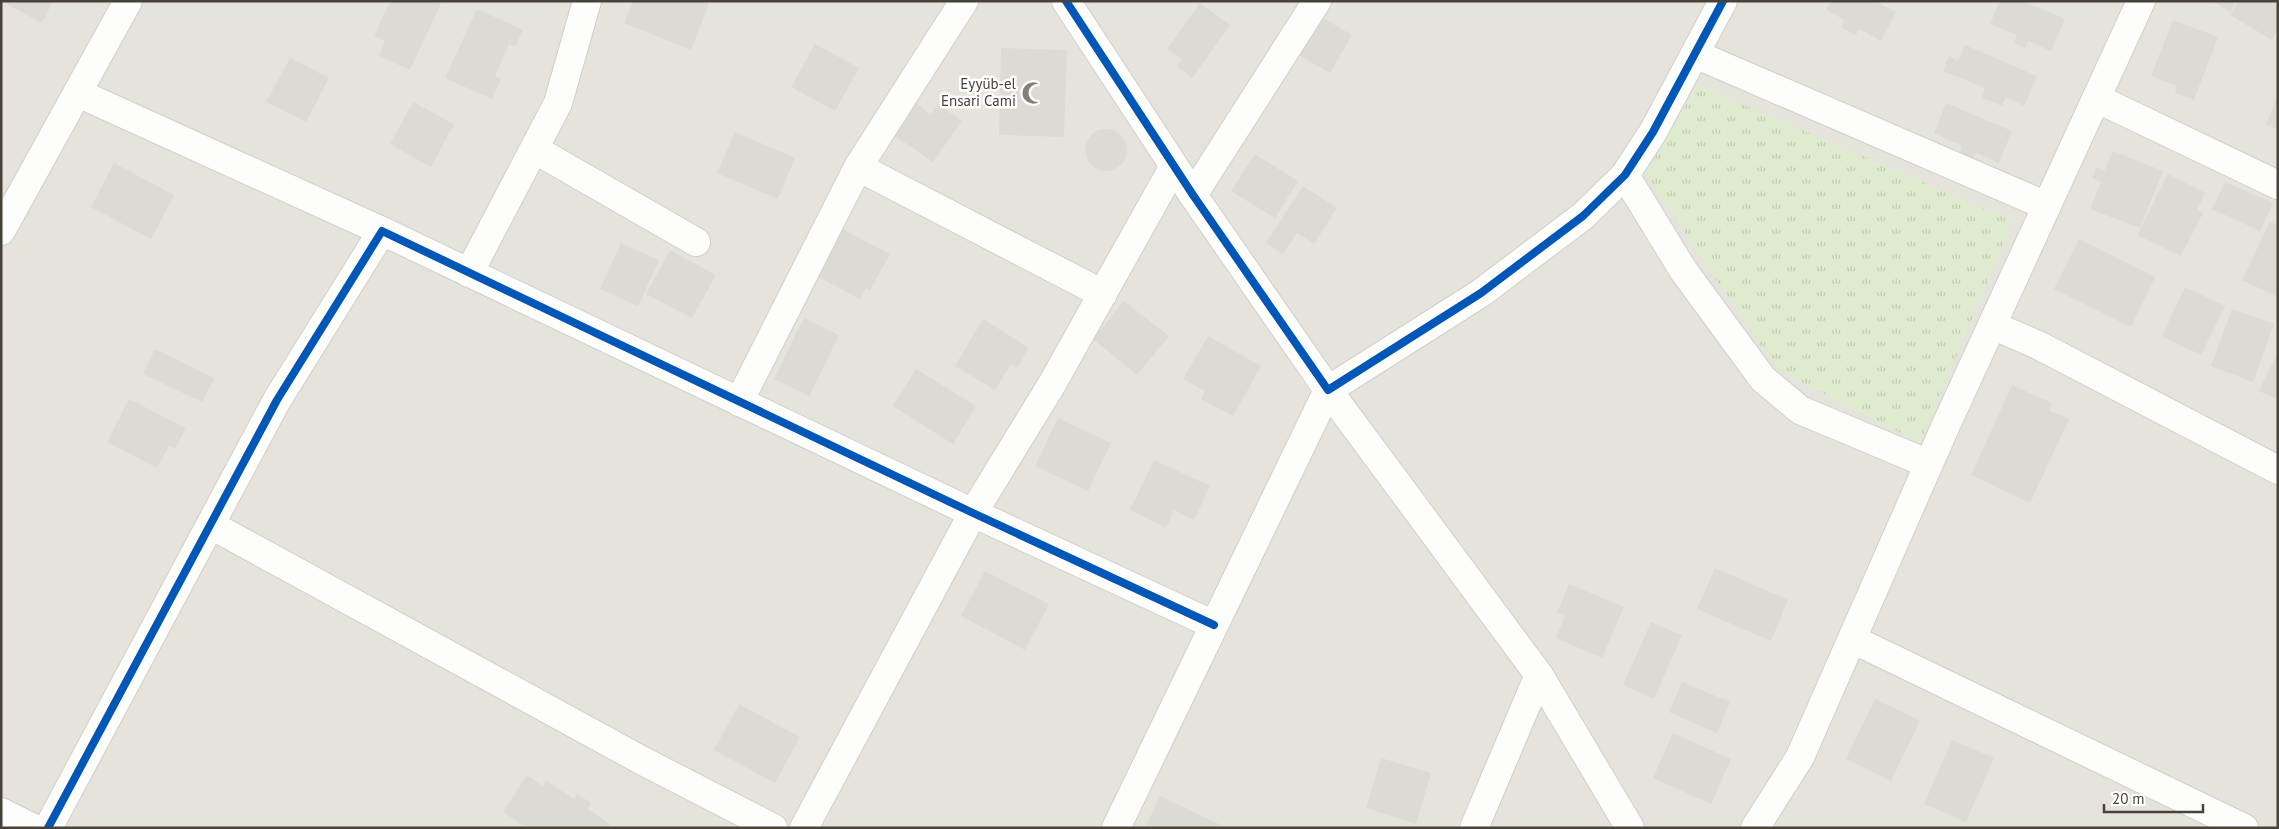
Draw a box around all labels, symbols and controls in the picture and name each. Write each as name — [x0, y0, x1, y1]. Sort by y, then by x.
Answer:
place label: Eyyüb-el Ensari Cami — [941, 74, 1017, 110]
mosque icon: Eyyüb-el Ensari Cami — [1020, 80, 1046, 106]
scale bar — [2104, 782, 2203, 814]
text: 20 m — [2112, 789, 2145, 808]

